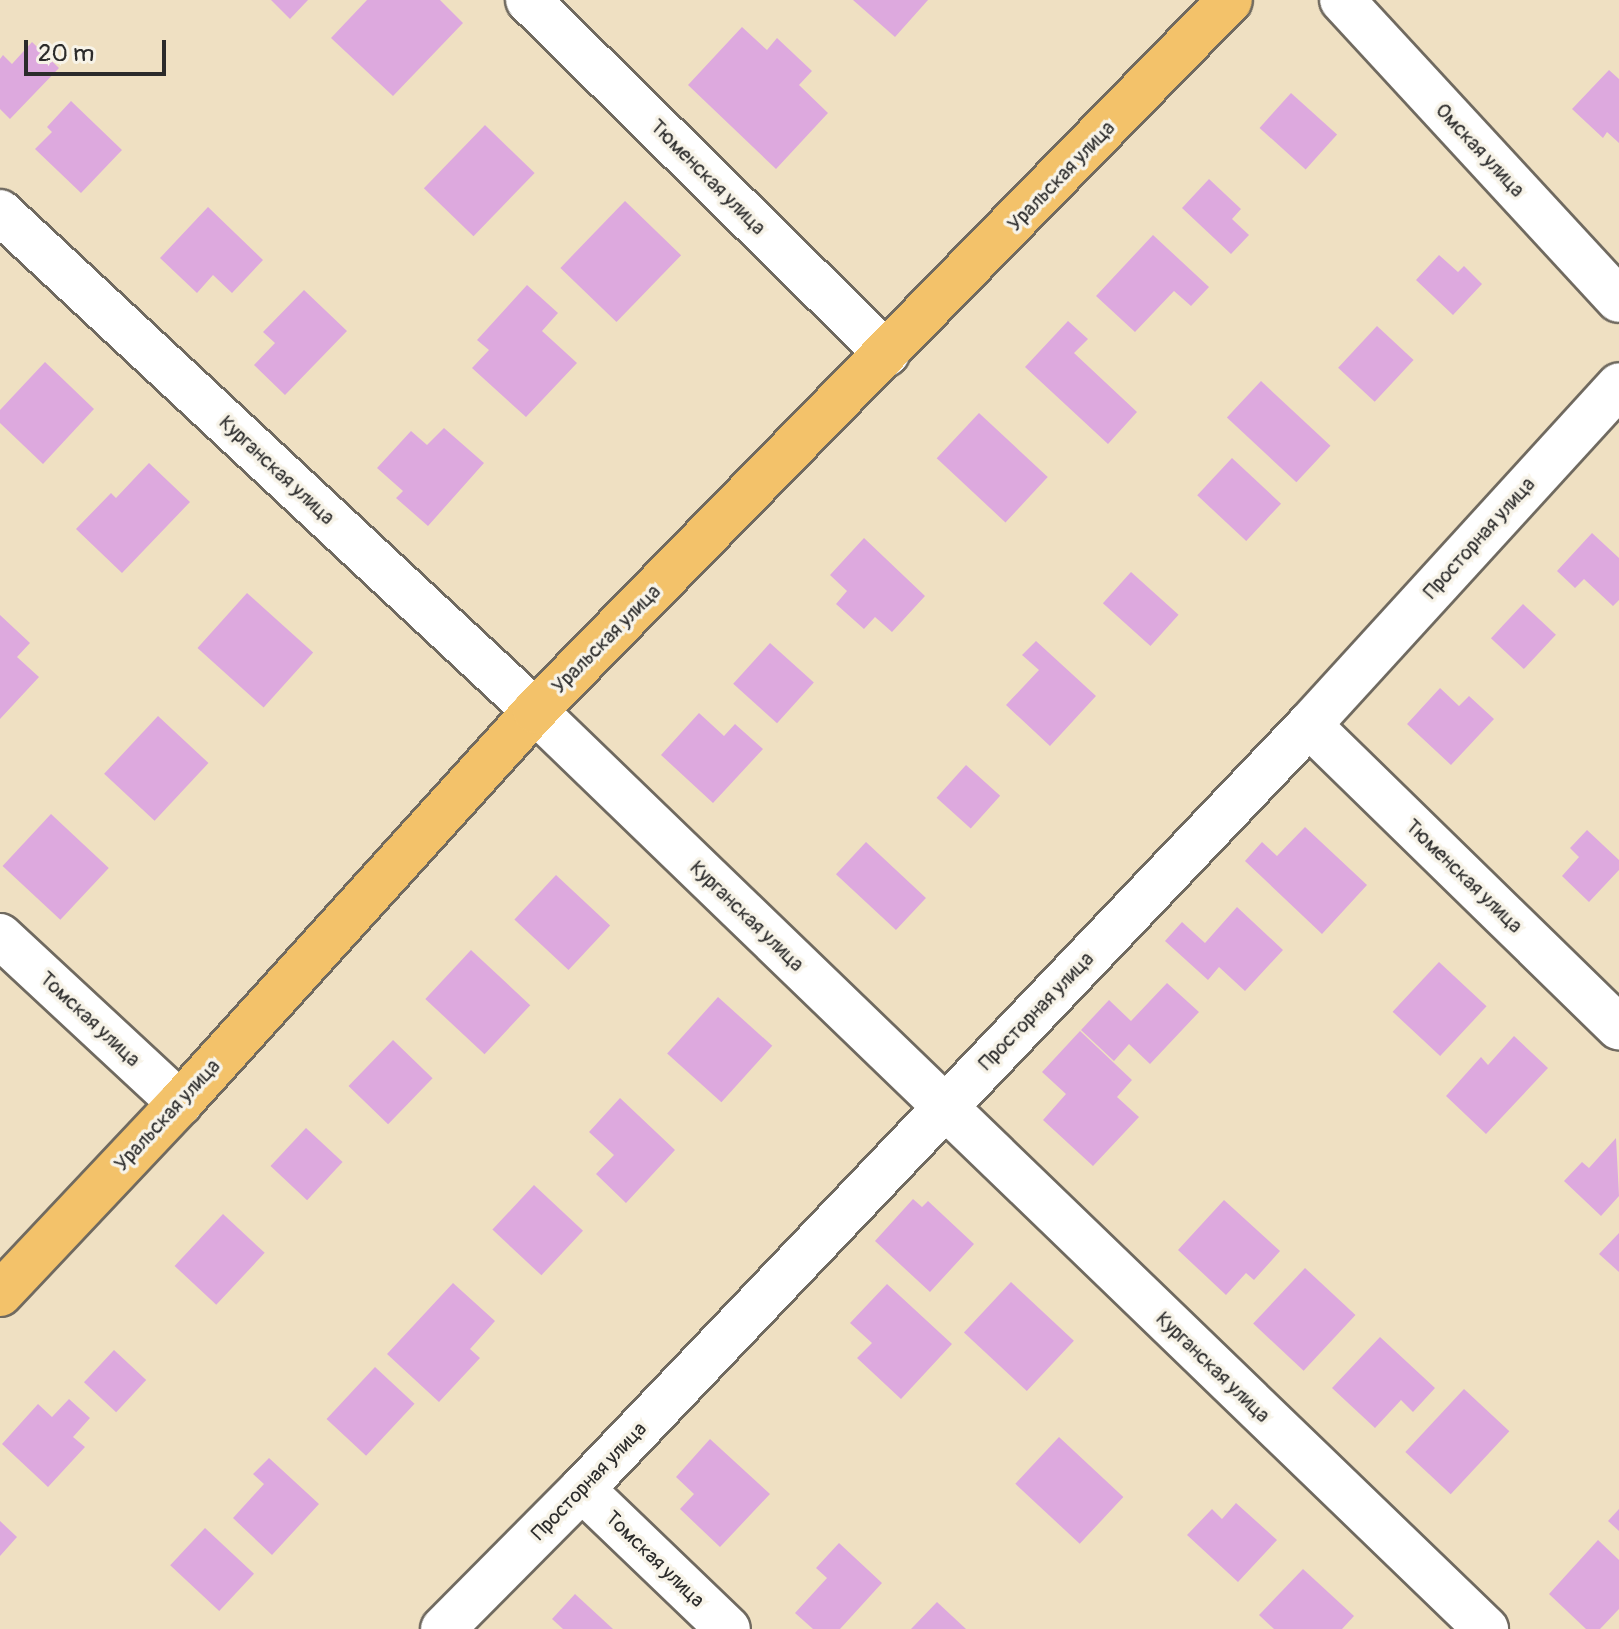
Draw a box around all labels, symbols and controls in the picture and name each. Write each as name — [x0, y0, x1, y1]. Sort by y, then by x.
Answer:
scale bar — [28, 24, 170, 74]
text: 20 m — [38, 39, 94, 68]
street label: Омская улица — [1431, 98, 1529, 202]
street label: Тюменская улица — [645, 114, 771, 240]
street label: Уральская улица — [1002, 116, 1120, 236]
street label: Курганская улица — [214, 410, 340, 530]
street label: Просторная улица — [1418, 472, 1540, 604]
street label: Уральская улица — [547, 580, 665, 698]
street label: Тюменская улица — [1401, 814, 1527, 938]
street label: Курганская улица — [685, 856, 809, 976]
street label: Просторная улица — [974, 947, 1098, 1075]
street label: Томская улица — [35, 966, 145, 1072]
street label: Уральская улица — [109, 1054, 225, 1176]
street label: Курганская улица — [1151, 1307, 1275, 1427]
street label: Просторная улица — [527, 1417, 651, 1545]
street label: Томская улица — [601, 1506, 709, 1612]

